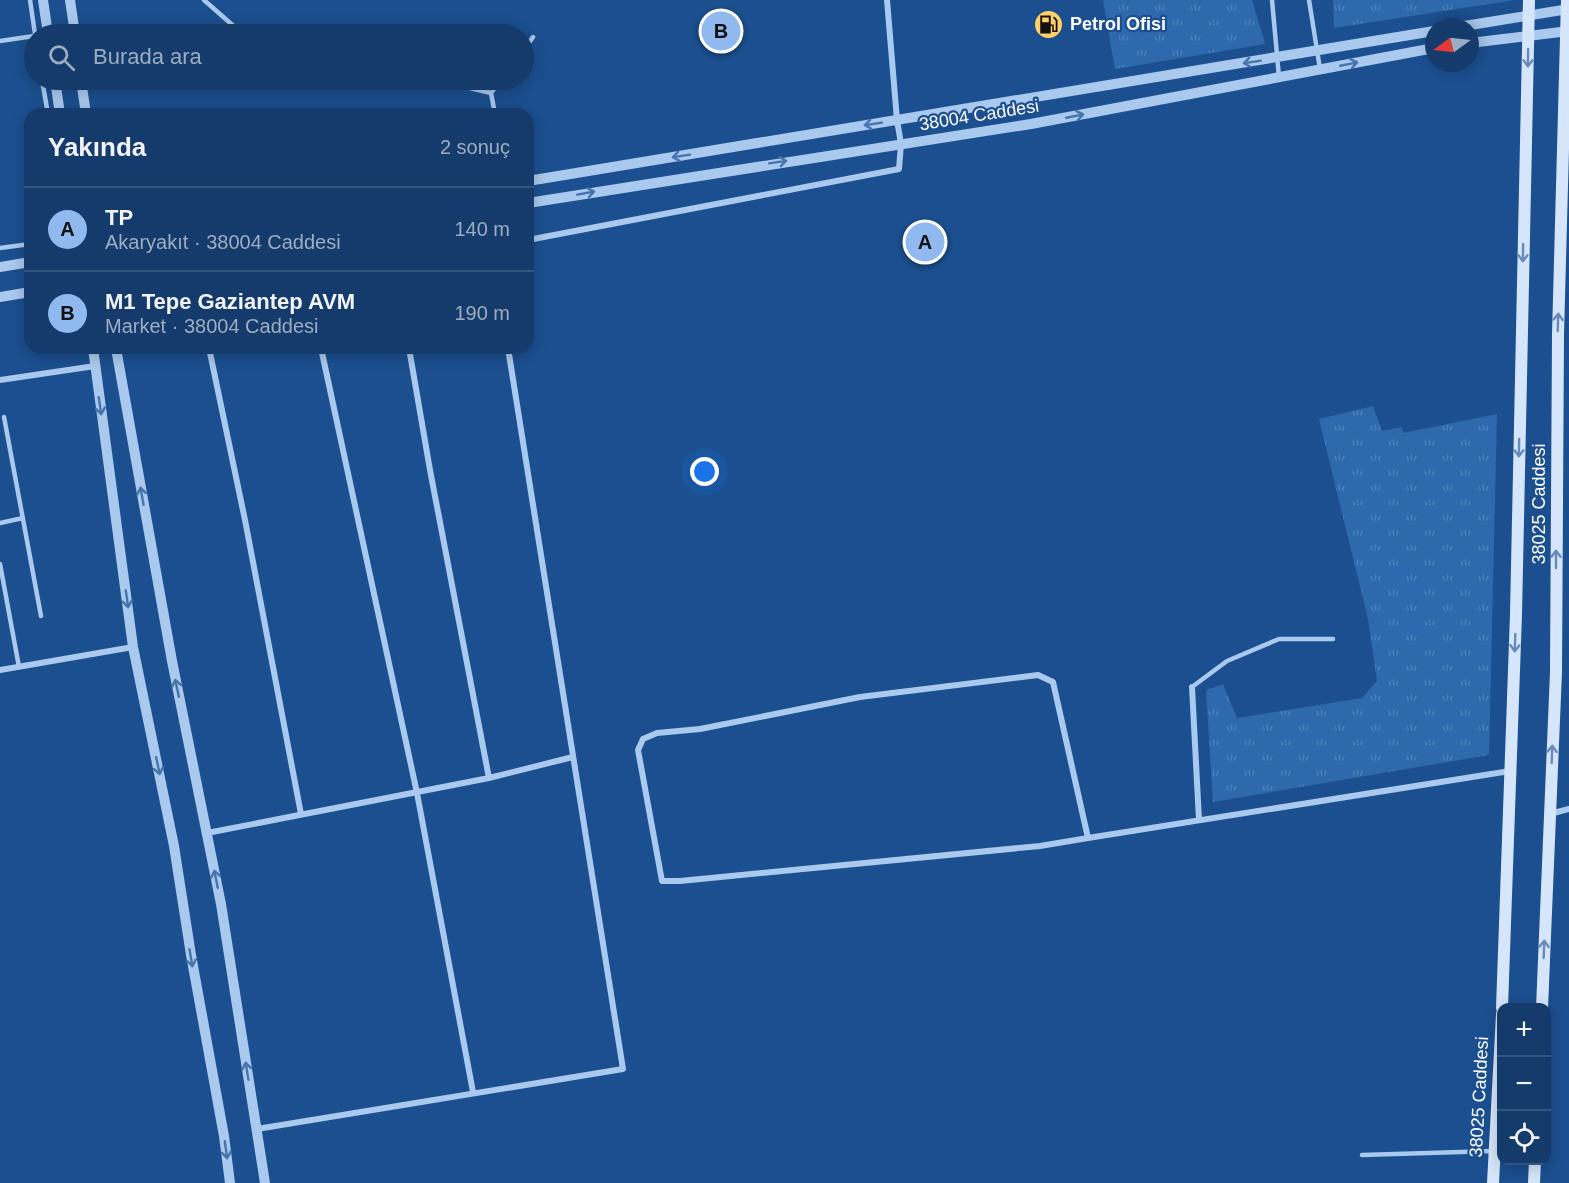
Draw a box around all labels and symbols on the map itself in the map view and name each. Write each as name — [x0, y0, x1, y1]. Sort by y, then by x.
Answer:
fuel station icon: Petrol Ofisi — [1033, 8, 1065, 40]
pin: B — [702, 9, 740, 54]
place label: Petrol Ofisi — [1070, 14, 1166, 34]
north arrow — [1425, 18, 1479, 72]
one-way arrow — [1522, 48, 1534, 68]
one-way arrow — [1243, 57, 1262, 68]
one-way arrow — [1338, 58, 1358, 69]
street label: 38004 Caddesi — [918, 96, 1040, 134]
one-way arrow — [1064, 110, 1084, 121]
one-way arrow — [864, 118, 883, 129]
one-way arrow — [671, 150, 691, 161]
one-way arrow — [768, 157, 788, 168]
one-way arrow — [575, 188, 595, 199]
pin: A — [906, 220, 944, 264]
one-way arrow — [1517, 243, 1529, 263]
one-way arrow — [1552, 313, 1564, 333]
one-way arrow — [95, 396, 106, 415]
one-way arrow — [1513, 438, 1525, 458]
street label: 38025 Caddesi — [1529, 443, 1549, 565]
your location — [690, 457, 719, 486]
one-way arrow — [136, 486, 147, 506]
one-way arrow — [1550, 550, 1562, 570]
one-way arrow — [121, 589, 132, 609]
one-way arrow — [1509, 633, 1520, 653]
one-way arrow — [171, 678, 182, 698]
one-way arrow — [1547, 745, 1558, 765]
one-way arrow — [153, 756, 164, 776]
one-way arrow — [210, 869, 221, 889]
one-way arrow — [1539, 940, 1550, 960]
one-way arrow — [186, 948, 197, 968]
street label: 38025 Caddesi — [1466, 1036, 1492, 1158]
one-way arrow — [242, 1062, 253, 1081]
one-way arrow — [220, 1140, 231, 1160]

